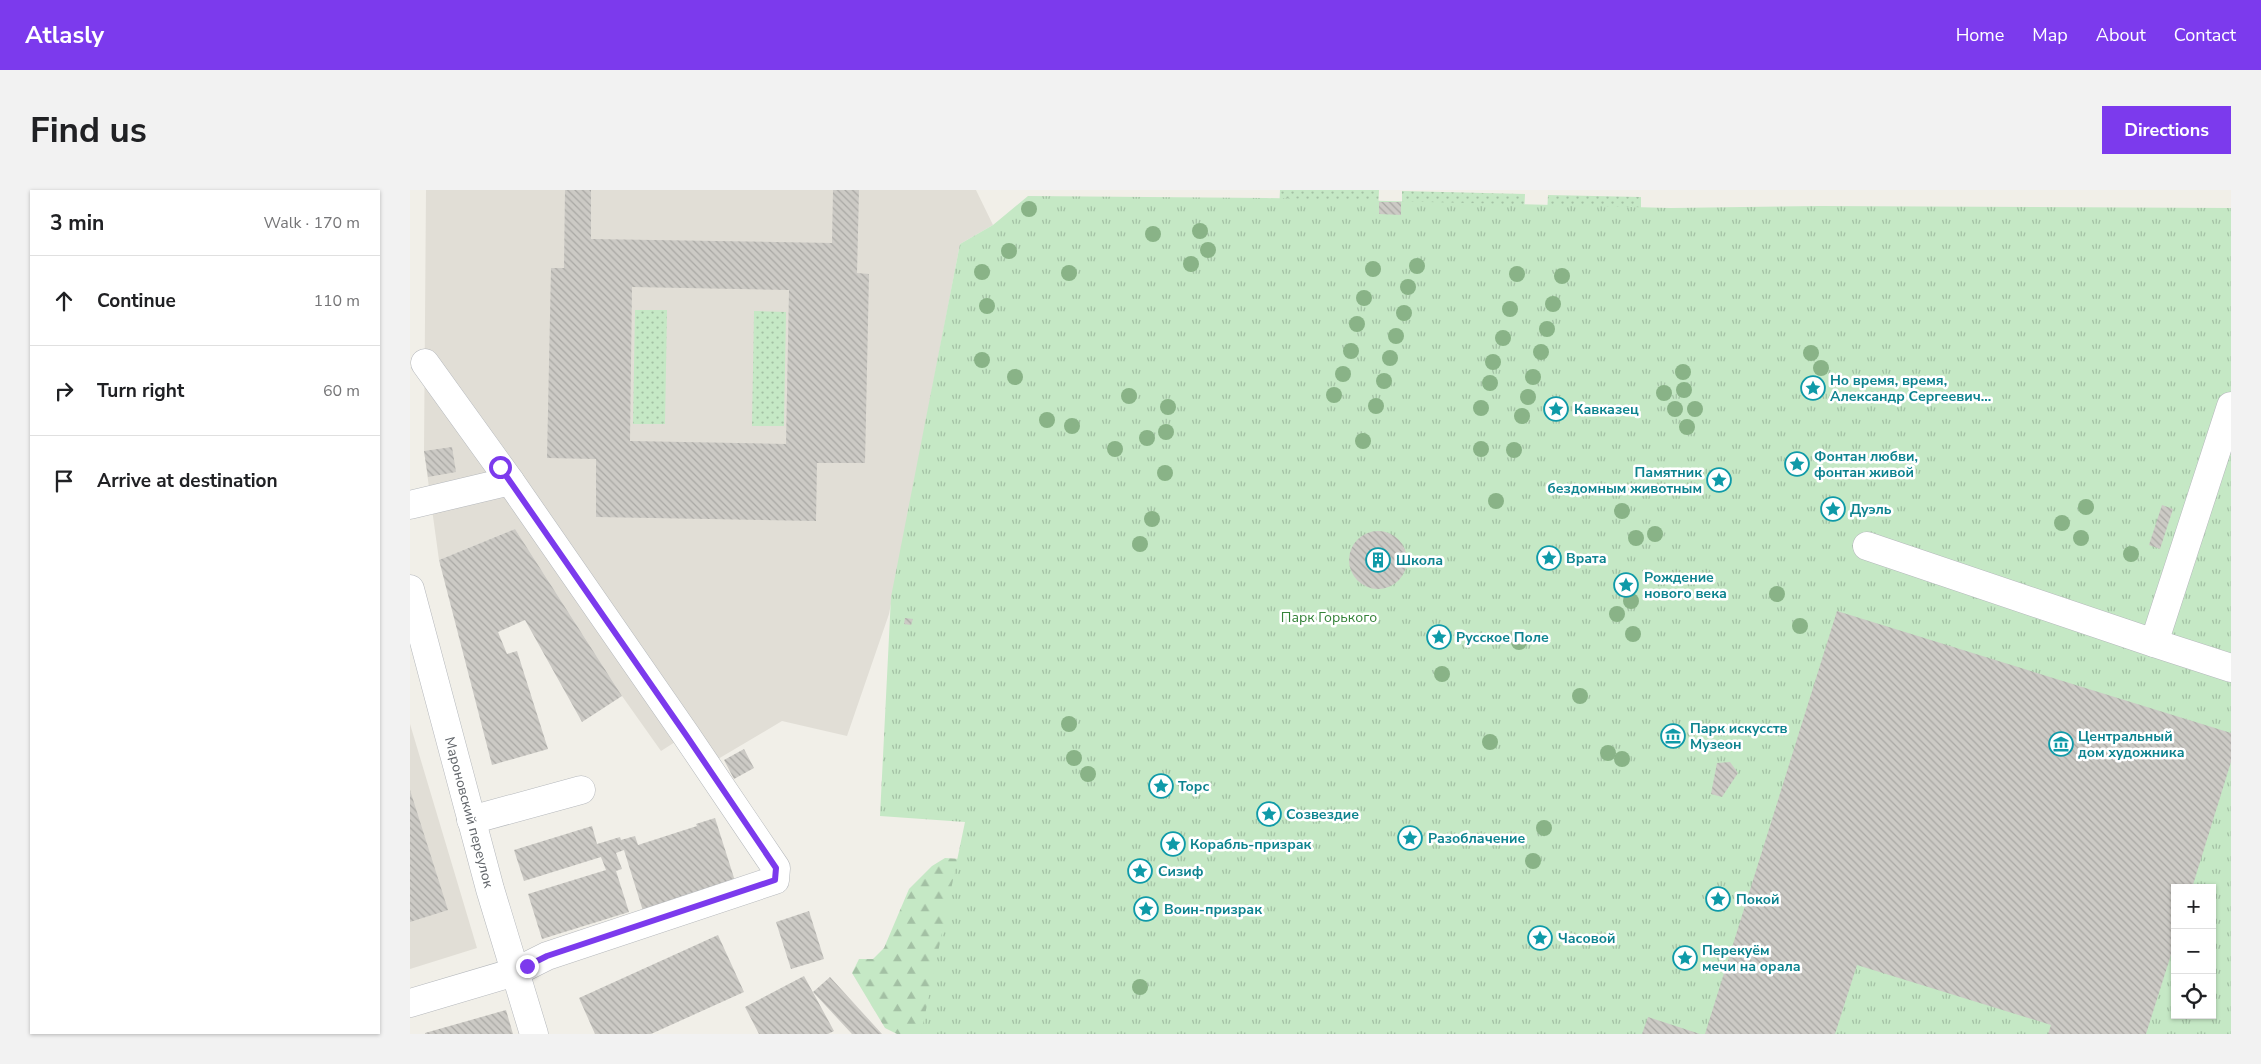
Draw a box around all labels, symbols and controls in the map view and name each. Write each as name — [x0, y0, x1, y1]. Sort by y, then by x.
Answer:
text: Atlasly — [25, 19, 104, 51]
text: Home — [1956, 23, 2004, 47]
text: Map — [2032, 23, 2068, 47]
text: About — [2096, 23, 2146, 47]
text: Contact — [2174, 23, 2236, 47]
button: Directions — [2102, 106, 2231, 154]
text: Find us — [30, 107, 147, 154]
text: 3 min — [50, 209, 104, 237]
text: Walk · 170 m — [264, 212, 360, 234]
icon: ahead — [50, 287, 78, 315]
text: Continue — [97, 288, 176, 314]
text: 110 m — [313, 290, 360, 312]
place label: Но время, время, Александр Сергеевич... — [1830, 371, 1991, 406]
place icon: Но время, время, Александр Сергеевич... — [1800, 375, 1826, 401]
icon: right — [50, 377, 78, 405]
text: Turn right — [97, 378, 184, 404]
text: 60 m — [323, 380, 360, 402]
place icon: Кавказец — [1543, 396, 1569, 422]
place label: Кавказец — [1574, 400, 1639, 419]
place label: Фонтан любви, фонтан живой — [1814, 447, 1918, 482]
place icon: Фонтан любви, фонтан живой — [1784, 451, 1810, 477]
route start — [489, 456, 512, 479]
place label: Памятник бездомным животным — [1547, 463, 1702, 498]
icon: arrive — [50, 467, 78, 495]
place icon: Памятник бездомным животным — [1706, 467, 1732, 493]
text: Arrive at destination — [97, 468, 278, 494]
place icon: Дуэль — [1820, 496, 1846, 522]
place label: Дуэль — [1850, 500, 1892, 519]
place icon: Врата — [1536, 545, 1562, 571]
building icon: Школа — [1365, 547, 1391, 573]
place label: Врата — [1566, 549, 1607, 568]
place label: Школа — [1396, 551, 1443, 570]
place label: Рождение нового века — [1644, 568, 1727, 603]
place icon: Рождение нового века — [1613, 572, 1639, 598]
park label: Парк Горького — [1281, 608, 1377, 627]
place icon: Русское Поле — [1426, 624, 1452, 650]
place label: Русское Поле — [1456, 628, 1549, 647]
place label: Парк искусств Музеон — [1690, 719, 1788, 754]
museum icon: Парк искусств Музеон — [1660, 723, 1686, 749]
place label: Центральный дом художника — [2078, 727, 2184, 762]
museum icon: Центральный дом художника — [2048, 731, 2074, 757]
street label: Мароновский переулок — [440, 735, 499, 890]
place icon: Торс — [1148, 773, 1174, 799]
place label: Торс — [1178, 777, 1209, 796]
place icon: Созвездие — [1256, 801, 1282, 827]
place label: Созвездие — [1286, 805, 1359, 824]
place icon: Разоблачение — [1397, 825, 1423, 851]
place label: Разоблачение — [1428, 829, 1525, 848]
place icon: Корабль-призрак — [1160, 831, 1186, 857]
place label: Корабль-призрак — [1190, 835, 1312, 854]
place icon: Сизиф — [1127, 858, 1153, 884]
place label: Сизиф — [1158, 862, 1204, 881]
map controls — [2171, 884, 2216, 1019]
button: + — [2171, 884, 2216, 929]
place icon: Покой — [1705, 886, 1731, 912]
place label: Покой — [1736, 890, 1780, 909]
place icon: Воин-призрак — [1133, 896, 1159, 922]
place label: Воин-призрак — [1164, 900, 1262, 919]
place icon: Часовой — [1527, 925, 1553, 951]
place label: Часовой — [1558, 929, 1615, 948]
button: − — [2171, 929, 2216, 974]
place label: Перекуём мечи на орала — [1702, 941, 1801, 976]
place icon: Перекуём мечи на орала — [1672, 945, 1698, 971]
route end — [516, 955, 539, 978]
button: locate — [2171, 974, 2216, 1019]

